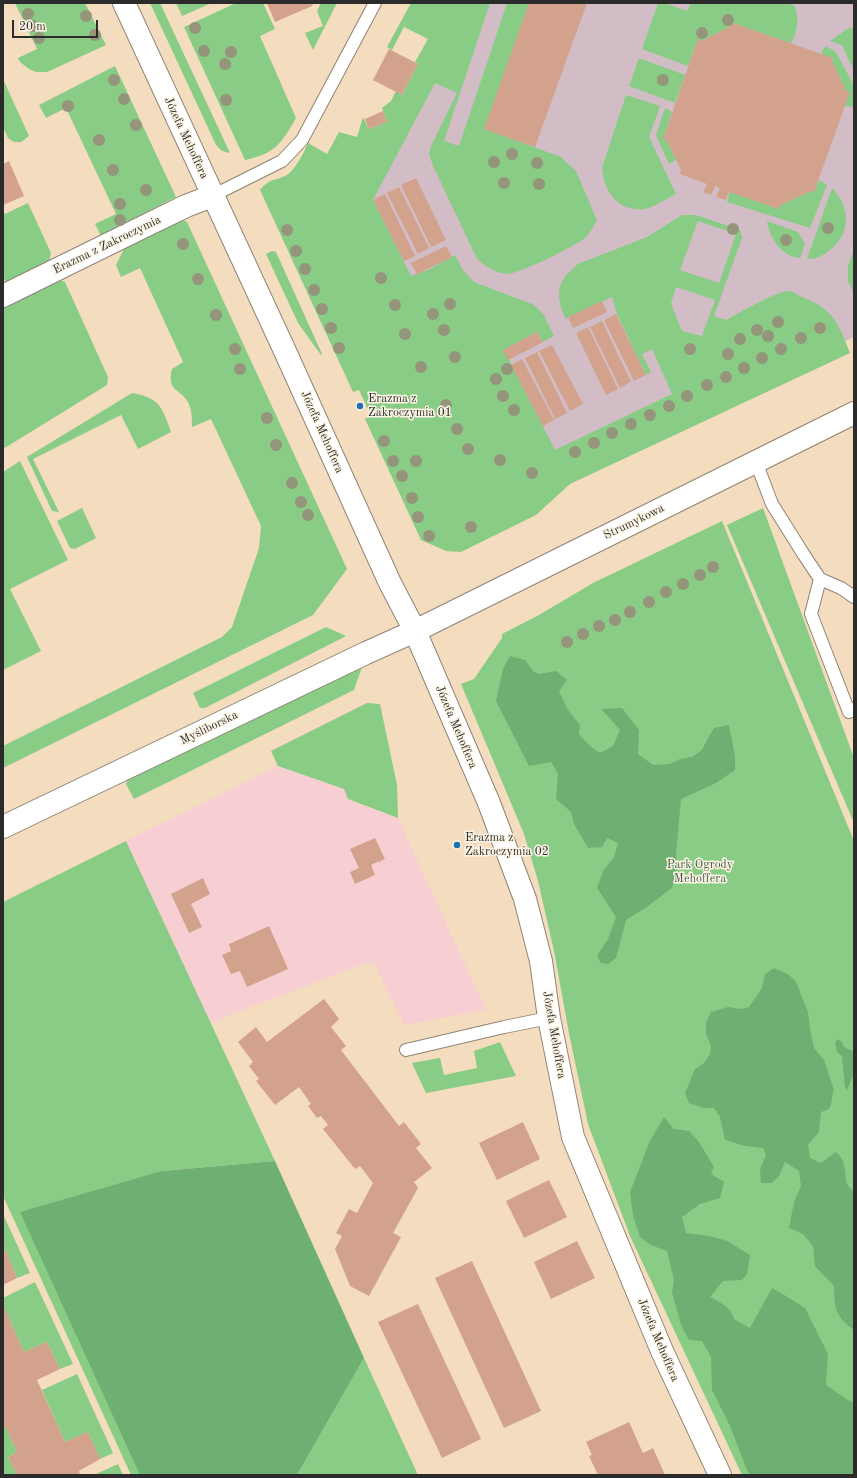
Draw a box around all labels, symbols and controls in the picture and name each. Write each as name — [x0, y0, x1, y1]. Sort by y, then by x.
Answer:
scale bar — [14, 12, 100, 38]
text: 20 m — [19, 21, 46, 33]
street label: Józefa Mehoffera — [161, 95, 211, 181]
street label: Erazma z Zakroczymia — [51, 213, 163, 277]
street label: Józefa Mehoffera — [297, 388, 347, 476]
place label: Erazma z Zakroczymia 01 — [368, 392, 452, 420]
marker: Erazma z Zakroczymia 01 — [355, 401, 365, 411]
street label: Strumykowa — [601, 501, 667, 543]
street label: Józefa Mehoffera — [432, 683, 480, 771]
street label: Myśliborska — [178, 708, 240, 748]
place label: Erazma z Zakroczymia 02 — [465, 831, 549, 859]
marker: Erazma z Zakroczymia 02 — [452, 840, 462, 850]
park label: Park Ogrody Mehoffera — [667, 858, 733, 886]
street label: Józefa Mehoffera — [539, 990, 569, 1080]
street label: Józefa Mehoffera — [634, 1296, 682, 1384]

